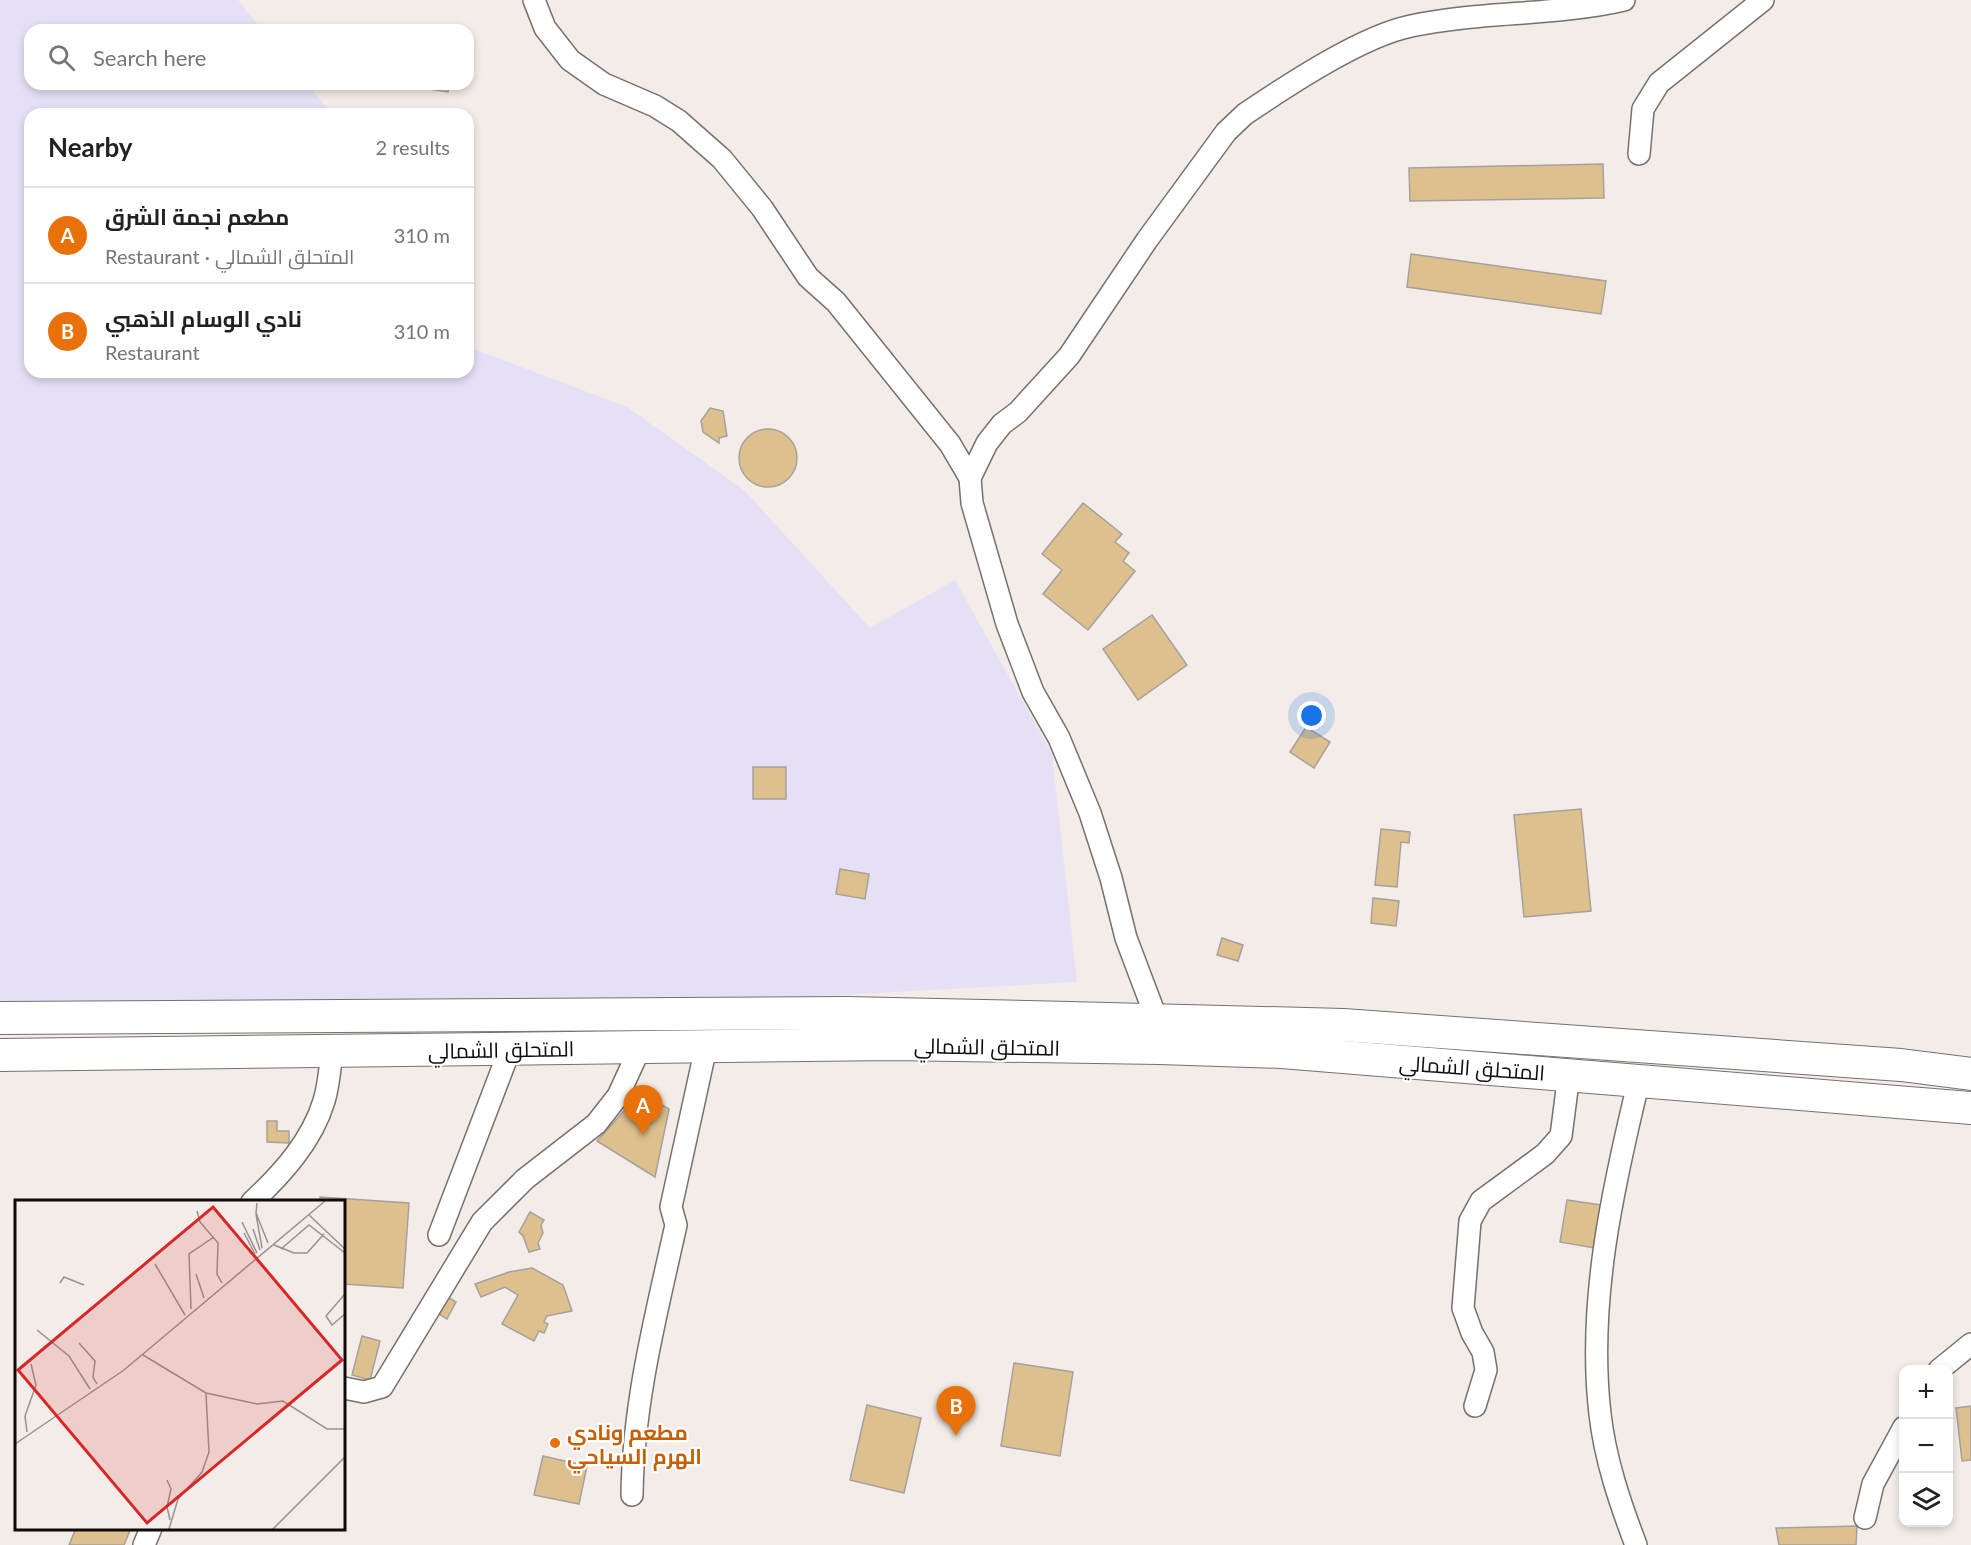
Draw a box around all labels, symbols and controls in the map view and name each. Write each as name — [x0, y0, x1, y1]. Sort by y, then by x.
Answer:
search box — [24, 24, 474, 90]
icon: search — [45, 41, 78, 74]
text: Search here — [93, 44, 206, 71]
text: Nearby — [48, 131, 133, 163]
text: 2 results — [375, 135, 450, 159]
text: مطعم نجمة الشرق — [105, 203, 289, 230]
text: A — [61, 223, 74, 247]
text: 310 m — [394, 223, 450, 247]
text: Restaurant · المتحلق الشمالي — [105, 244, 354, 268]
text: نادي الوسام الذهبي — [105, 305, 302, 332]
text: B — [61, 319, 74, 343]
text: 310 m — [394, 319, 450, 343]
text: Restaurant — [105, 340, 200, 364]
your location — [1297, 701, 1326, 730]
street label: المتحلق الشمالي — [914, 1032, 1060, 1065]
street label: المتحلق الشمالي — [428, 1035, 574, 1068]
street label: المتحلق الشمالي — [1398, 1049, 1546, 1090]
pin: A — [624, 1086, 662, 1135]
inset map — [15, 1200, 345, 1530]
map controls — [1899, 1365, 1953, 1527]
button: + — [1899, 1365, 1953, 1419]
pin: B — [936, 1386, 976, 1436]
place label: مطعم ونادي الهرم السياحي — [567, 1419, 702, 1474]
button: − — [1899, 1419, 1953, 1473]
marker: مطعم ونادي الهرم السياحي — [548, 1436, 562, 1450]
button: layers — [1899, 1473, 1953, 1527]

